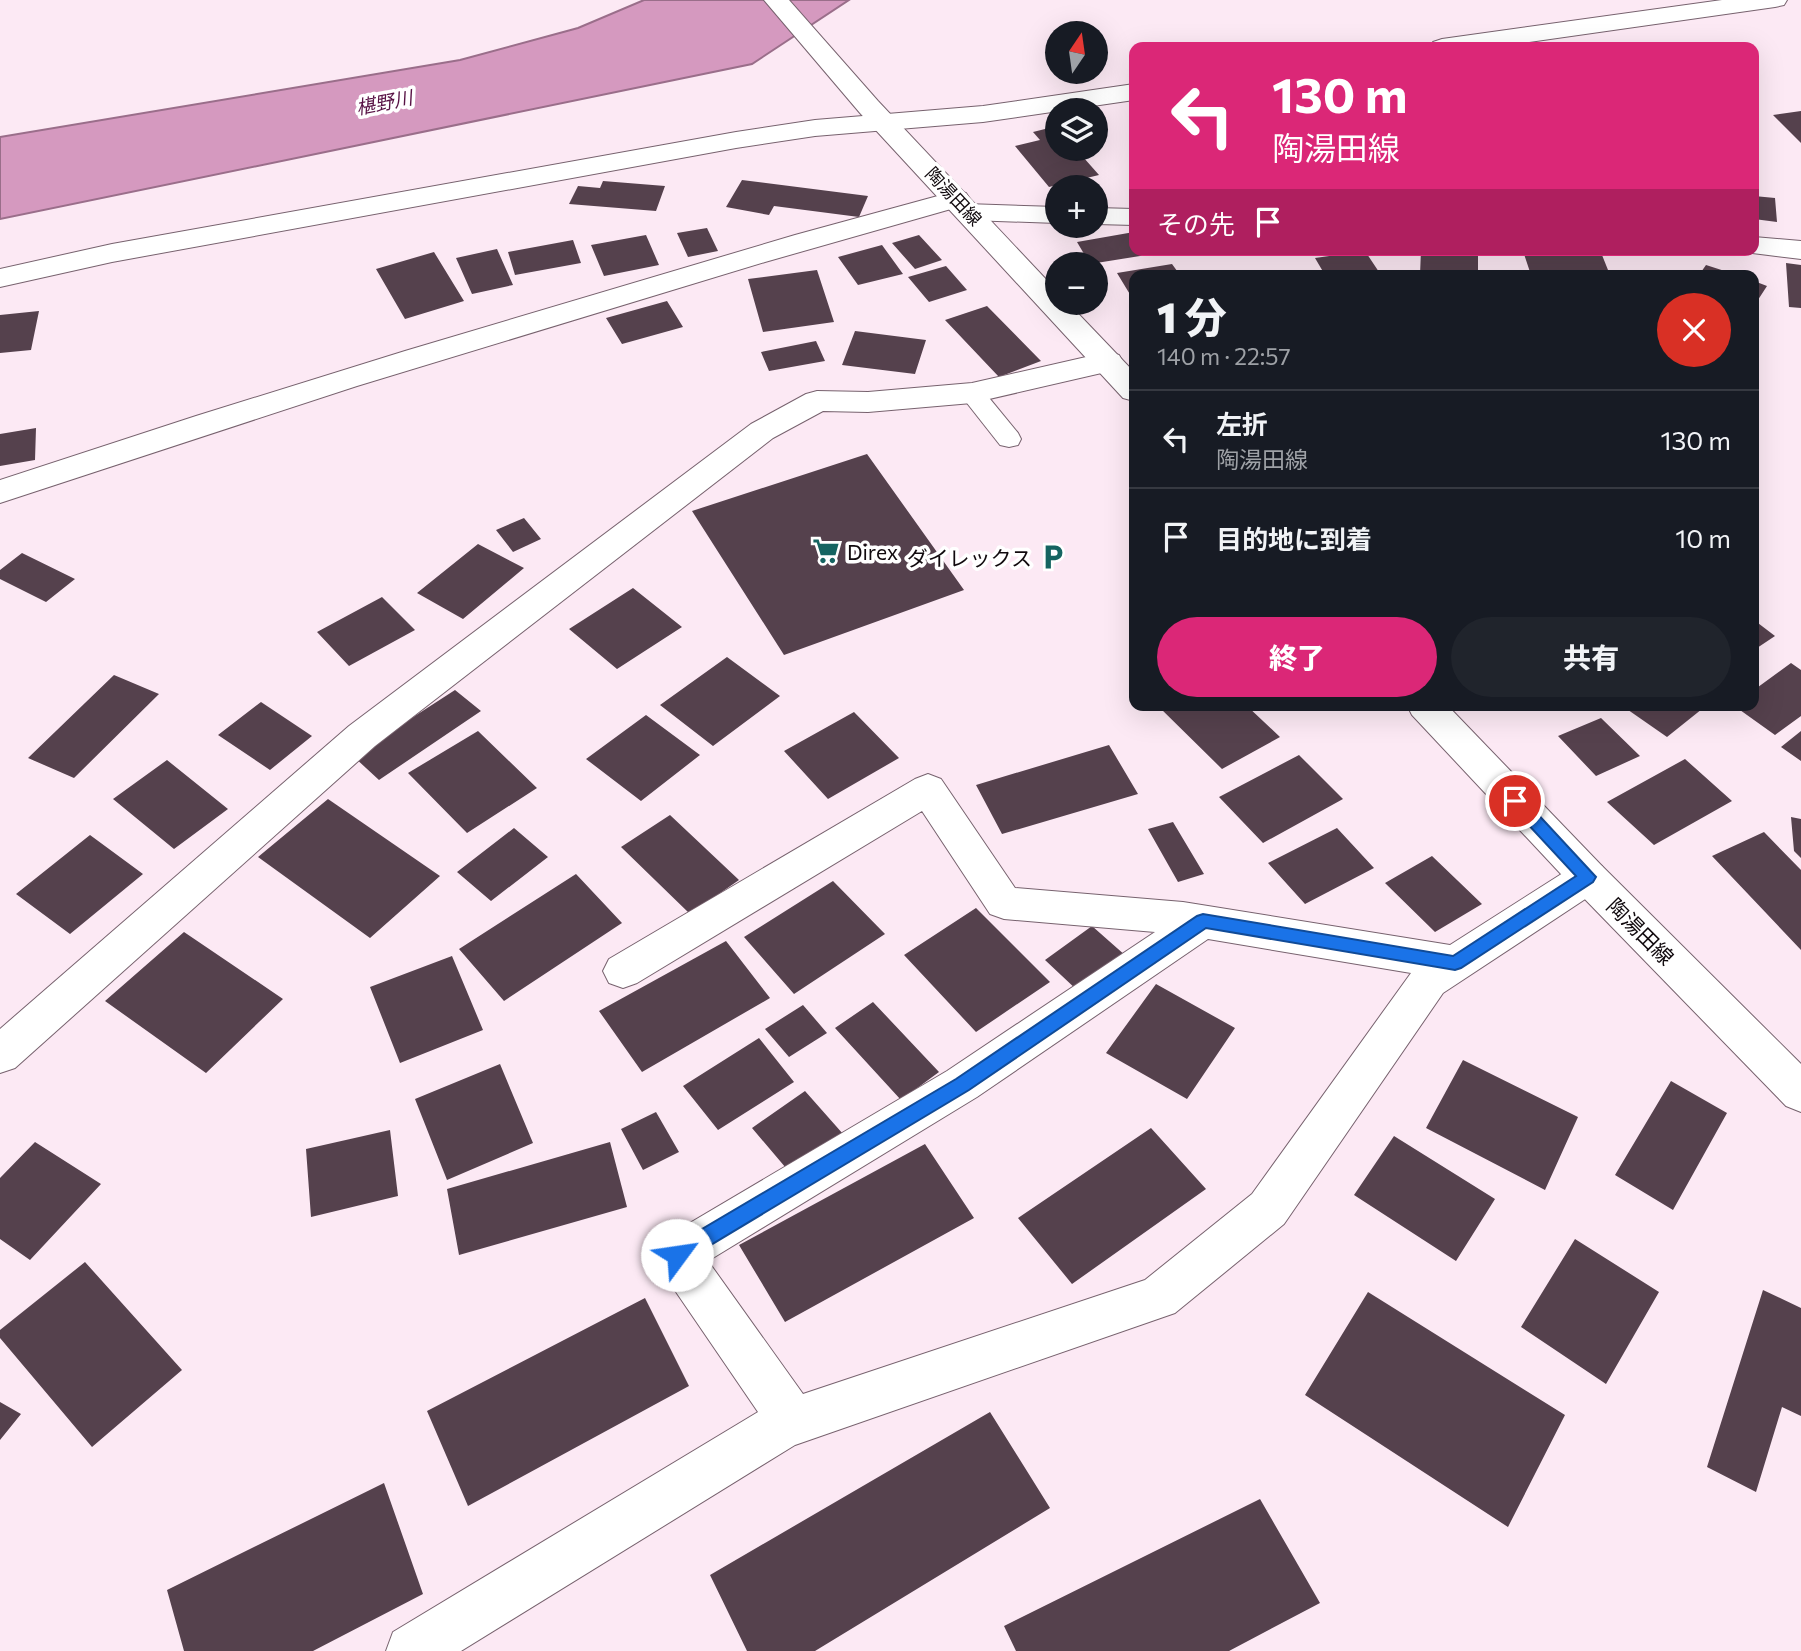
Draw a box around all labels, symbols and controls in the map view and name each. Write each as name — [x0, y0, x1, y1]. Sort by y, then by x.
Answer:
north arrow — [1045, 21, 1108, 84]
map controls — [1045, 21, 1108, 315]
text: 130 m — [1272, 63, 1407, 123]
icon: left — [1157, 70, 1248, 161]
water label: 椹野川 — [354, 85, 416, 119]
button: layers — [1045, 98, 1108, 161]
text: 陶湯田線 — [1272, 127, 1400, 167]
street label: 陶湯田線 — [921, 162, 987, 230]
button: + — [1045, 175, 1108, 238]
icon: arrive — [1249, 203, 1287, 241]
text: その先 — [1157, 208, 1235, 239]
button: − — [1045, 252, 1108, 315]
text: 1 分 — [1157, 290, 1227, 342]
button: close — [1657, 293, 1731, 367]
text: 140 m · 22:57 — [1157, 342, 1291, 370]
text: 左折 — [1216, 408, 1268, 439]
icon: left — [1157, 420, 1195, 458]
text: 130 m — [1660, 424, 1731, 455]
text: 陶湯田線 — [1216, 445, 1308, 473]
icon: arrive — [1157, 518, 1195, 556]
text: 10 m — [1675, 522, 1731, 553]
text: 目的地に到着 — [1216, 523, 1372, 554]
supermarket icon: Direx — [811, 536, 841, 566]
place label: Direx — [847, 539, 898, 564]
parking icon: ダイレックス — [1038, 542, 1068, 572]
place label: ダイレックス — [907, 545, 1032, 570]
button: 終了 — [1157, 617, 1437, 697]
button: 共有 — [1451, 617, 1731, 697]
pin — [1485, 771, 1545, 831]
icon: arrive — [1496, 782, 1534, 820]
street label: 陶湯田線 — [1602, 892, 1680, 970]
position arrow — [640, 1218, 714, 1292]

